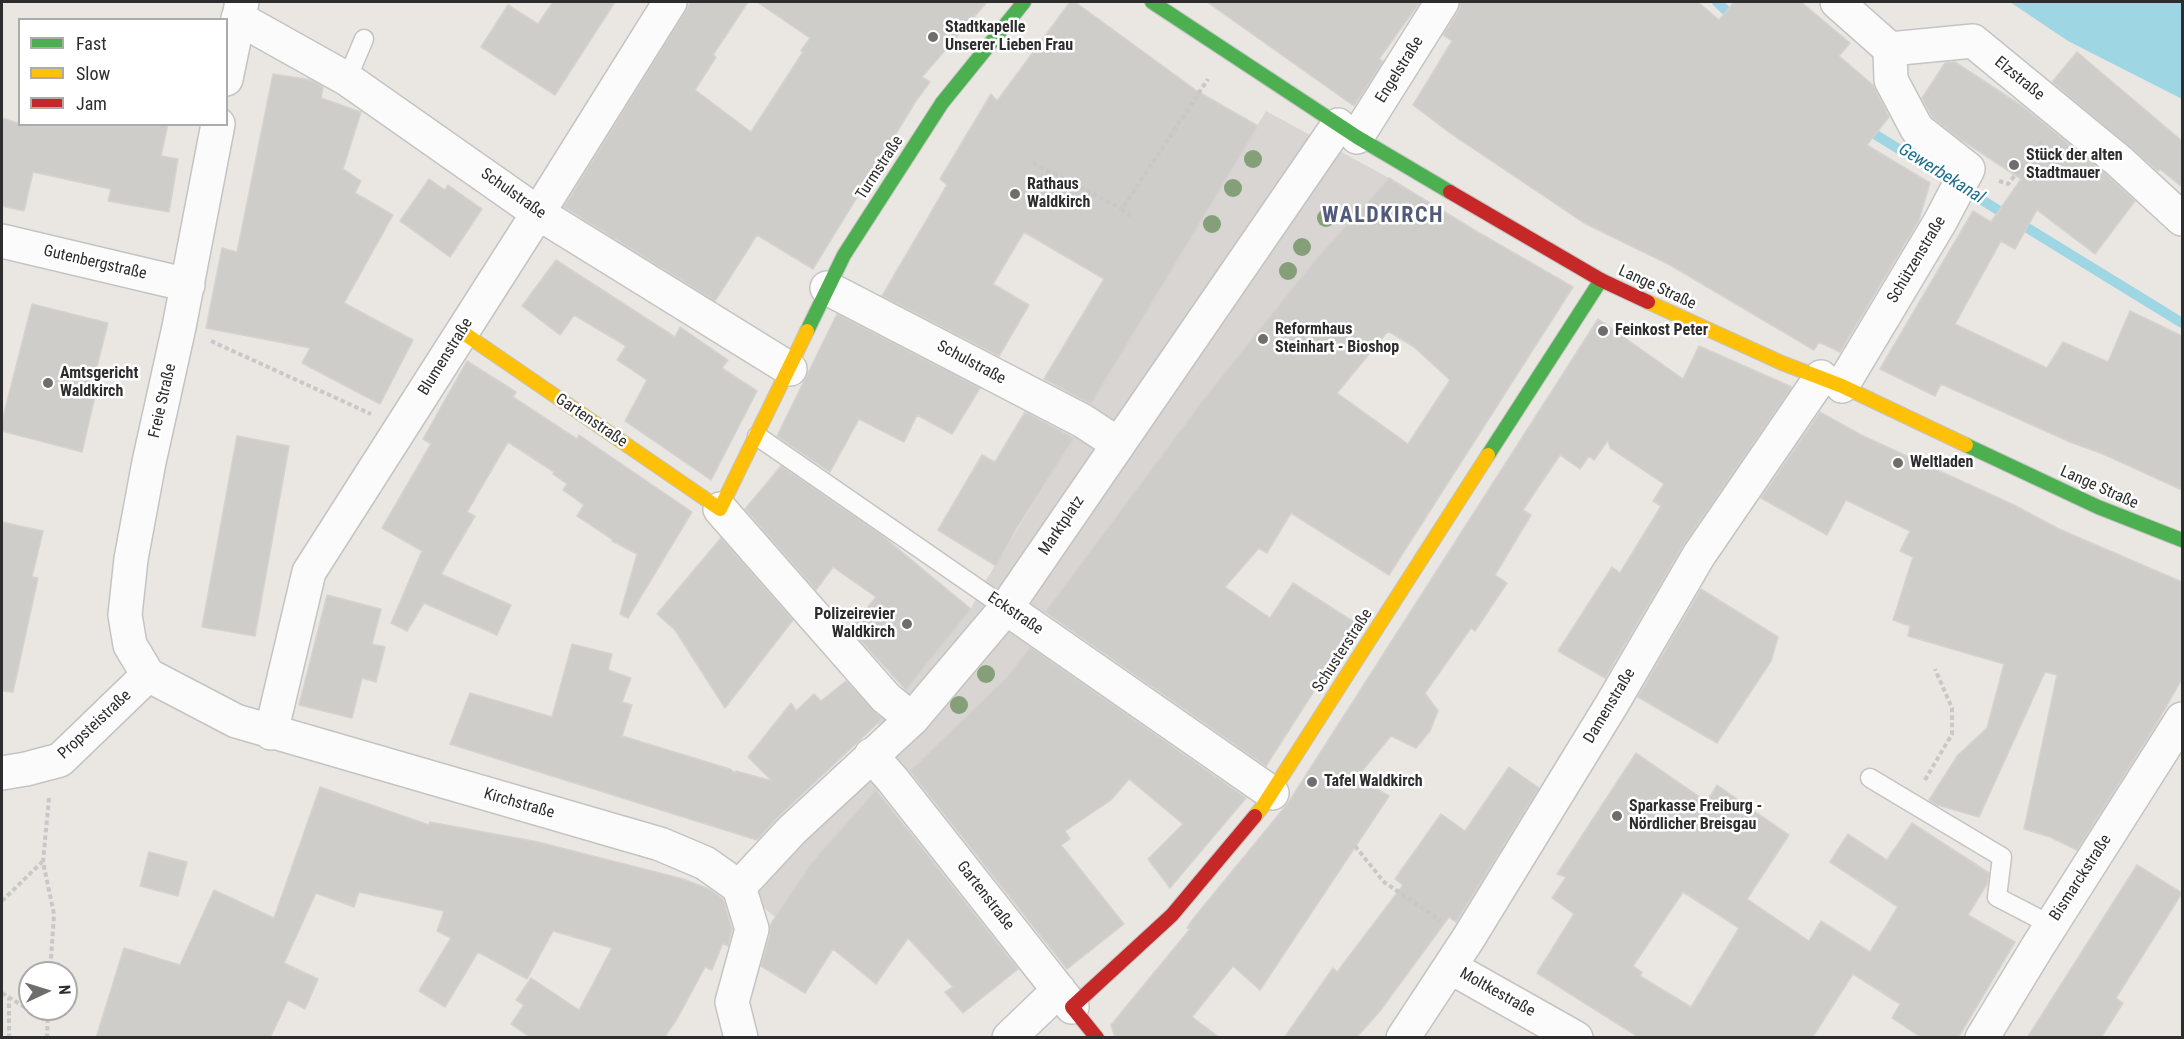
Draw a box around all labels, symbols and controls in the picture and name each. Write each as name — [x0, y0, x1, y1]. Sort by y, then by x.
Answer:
legend — [18, 18, 228, 126]
place label: Stadtkapelle Unserer Lieben Frau — [945, 18, 1073, 56]
marker: Stadtkapelle Unserer Lieben Frau — [926, 30, 940, 44]
text: Fast — [76, 33, 107, 54]
street label: Engelstraße — [1372, 33, 1428, 107]
street label: Elzstraße — [1990, 53, 2048, 105]
text: Slow — [76, 63, 110, 84]
text: Jam — [76, 93, 107, 114]
street label: Turmstraße — [852, 132, 908, 204]
water label: Gewerbekanal — [1894, 139, 1988, 209]
place label: Stück der alten Stadtmauer — [2026, 146, 2123, 184]
marker: Stück der alten Stadtmauer — [2007, 158, 2021, 172]
street label: Schulstraße — [477, 165, 549, 223]
place label: Rathaus Waldkirch — [1027, 175, 1090, 213]
marker: Rathaus Waldkirch — [1008, 187, 1022, 201]
district label: WALDKIRCH — [1322, 203, 1444, 229]
street label: Schützenstraße — [1883, 213, 1951, 307]
street label: Gutenbergstraße — [42, 242, 148, 284]
street label: Lange Straße — [1615, 262, 1699, 314]
street label: Blumenstraße — [415, 315, 477, 399]
place label: Reformhaus Steinhart - Bioshop — [1275, 320, 1399, 358]
place label: Feinkost Peter — [1615, 321, 1708, 341]
marker: Feinkost Peter — [1596, 324, 1610, 338]
marker: Reformhaus Steinhart - Bioshop — [1256, 332, 1270, 346]
street label: Schulstraße — [933, 337, 1009, 389]
street label: Freie Straße — [145, 362, 181, 440]
place label: Amtsgericht Waldkirch — [60, 364, 138, 402]
marker: Amtsgericht Waldkirch — [41, 376, 55, 390]
street label: Gartenstraße — [551, 390, 631, 452]
place label: Weltladen — [1910, 453, 1973, 473]
marker: Weltladen — [1891, 456, 1905, 470]
street label: Lange Straße — [2057, 462, 2141, 514]
street label: Marktplatz — [1035, 493, 1089, 559]
street label: Eckstraße — [984, 589, 1046, 639]
place label: Polizeirevier Waldkirch — [814, 605, 895, 643]
street label: Schusterstraße — [1309, 606, 1377, 696]
marker: Polizeirevier Waldkirch — [900, 617, 914, 631]
street label: Damenstraße — [1580, 665, 1640, 747]
street label: Propsteistraße — [55, 686, 135, 764]
place label: Tafel Waldkirch — [1324, 772, 1423, 792]
marker: Tafel Waldkirch — [1305, 775, 1319, 789]
street label: Kirchstraße — [482, 785, 556, 823]
place label: Sparkasse Freiburg - Nördlicher Breisgau — [1629, 797, 1762, 835]
marker: Sparkasse Freiburg - Nördlicher Breisgau — [1610, 809, 1624, 823]
street label: Bismarckstraße — [2046, 831, 2116, 925]
street label: Gartenstraße — [952, 858, 1018, 934]
north arrow — [18, 961, 78, 1021]
street label: Moltkestraße — [1456, 964, 1538, 1022]
text: N — [55, 984, 74, 995]

